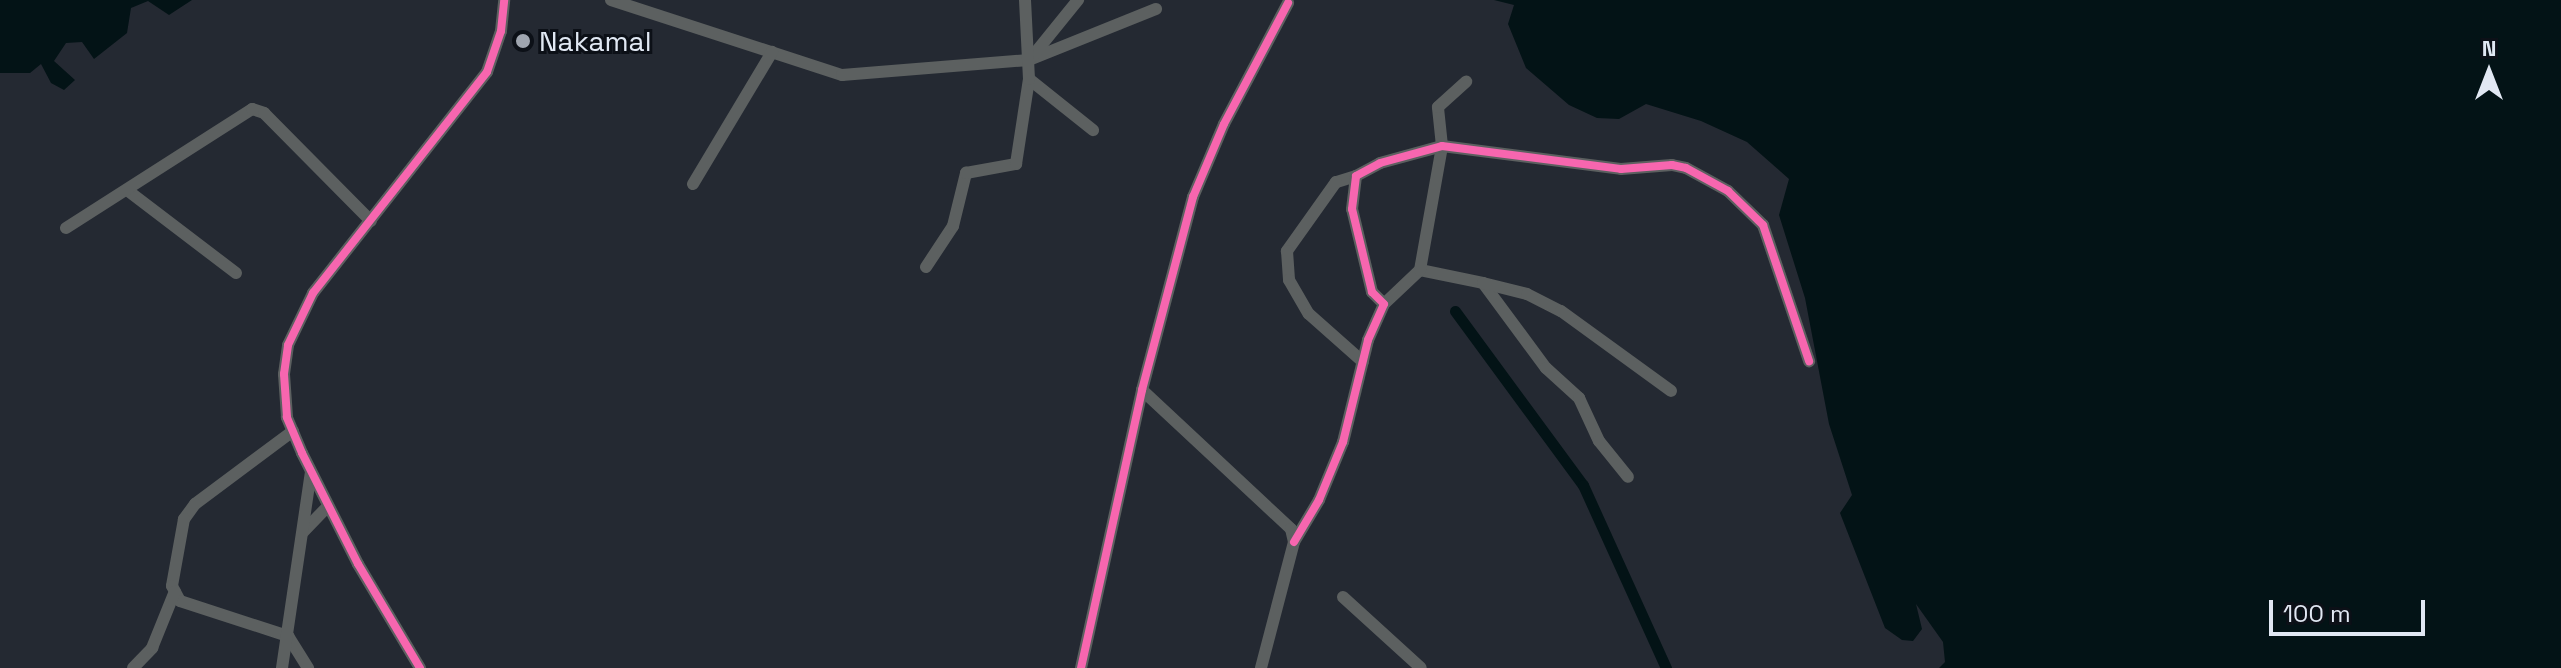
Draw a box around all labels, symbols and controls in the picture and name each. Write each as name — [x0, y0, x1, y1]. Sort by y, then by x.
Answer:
place label: Nakamal — [539, 24, 652, 58]
marker: Nakamal — [514, 32, 532, 50]
north arrow — [2449, 32, 2529, 112]
text: N — [2482, 34, 2496, 62]
scale bar — [2273, 584, 2429, 634]
text: 100 m — [2283, 598, 2351, 629]

